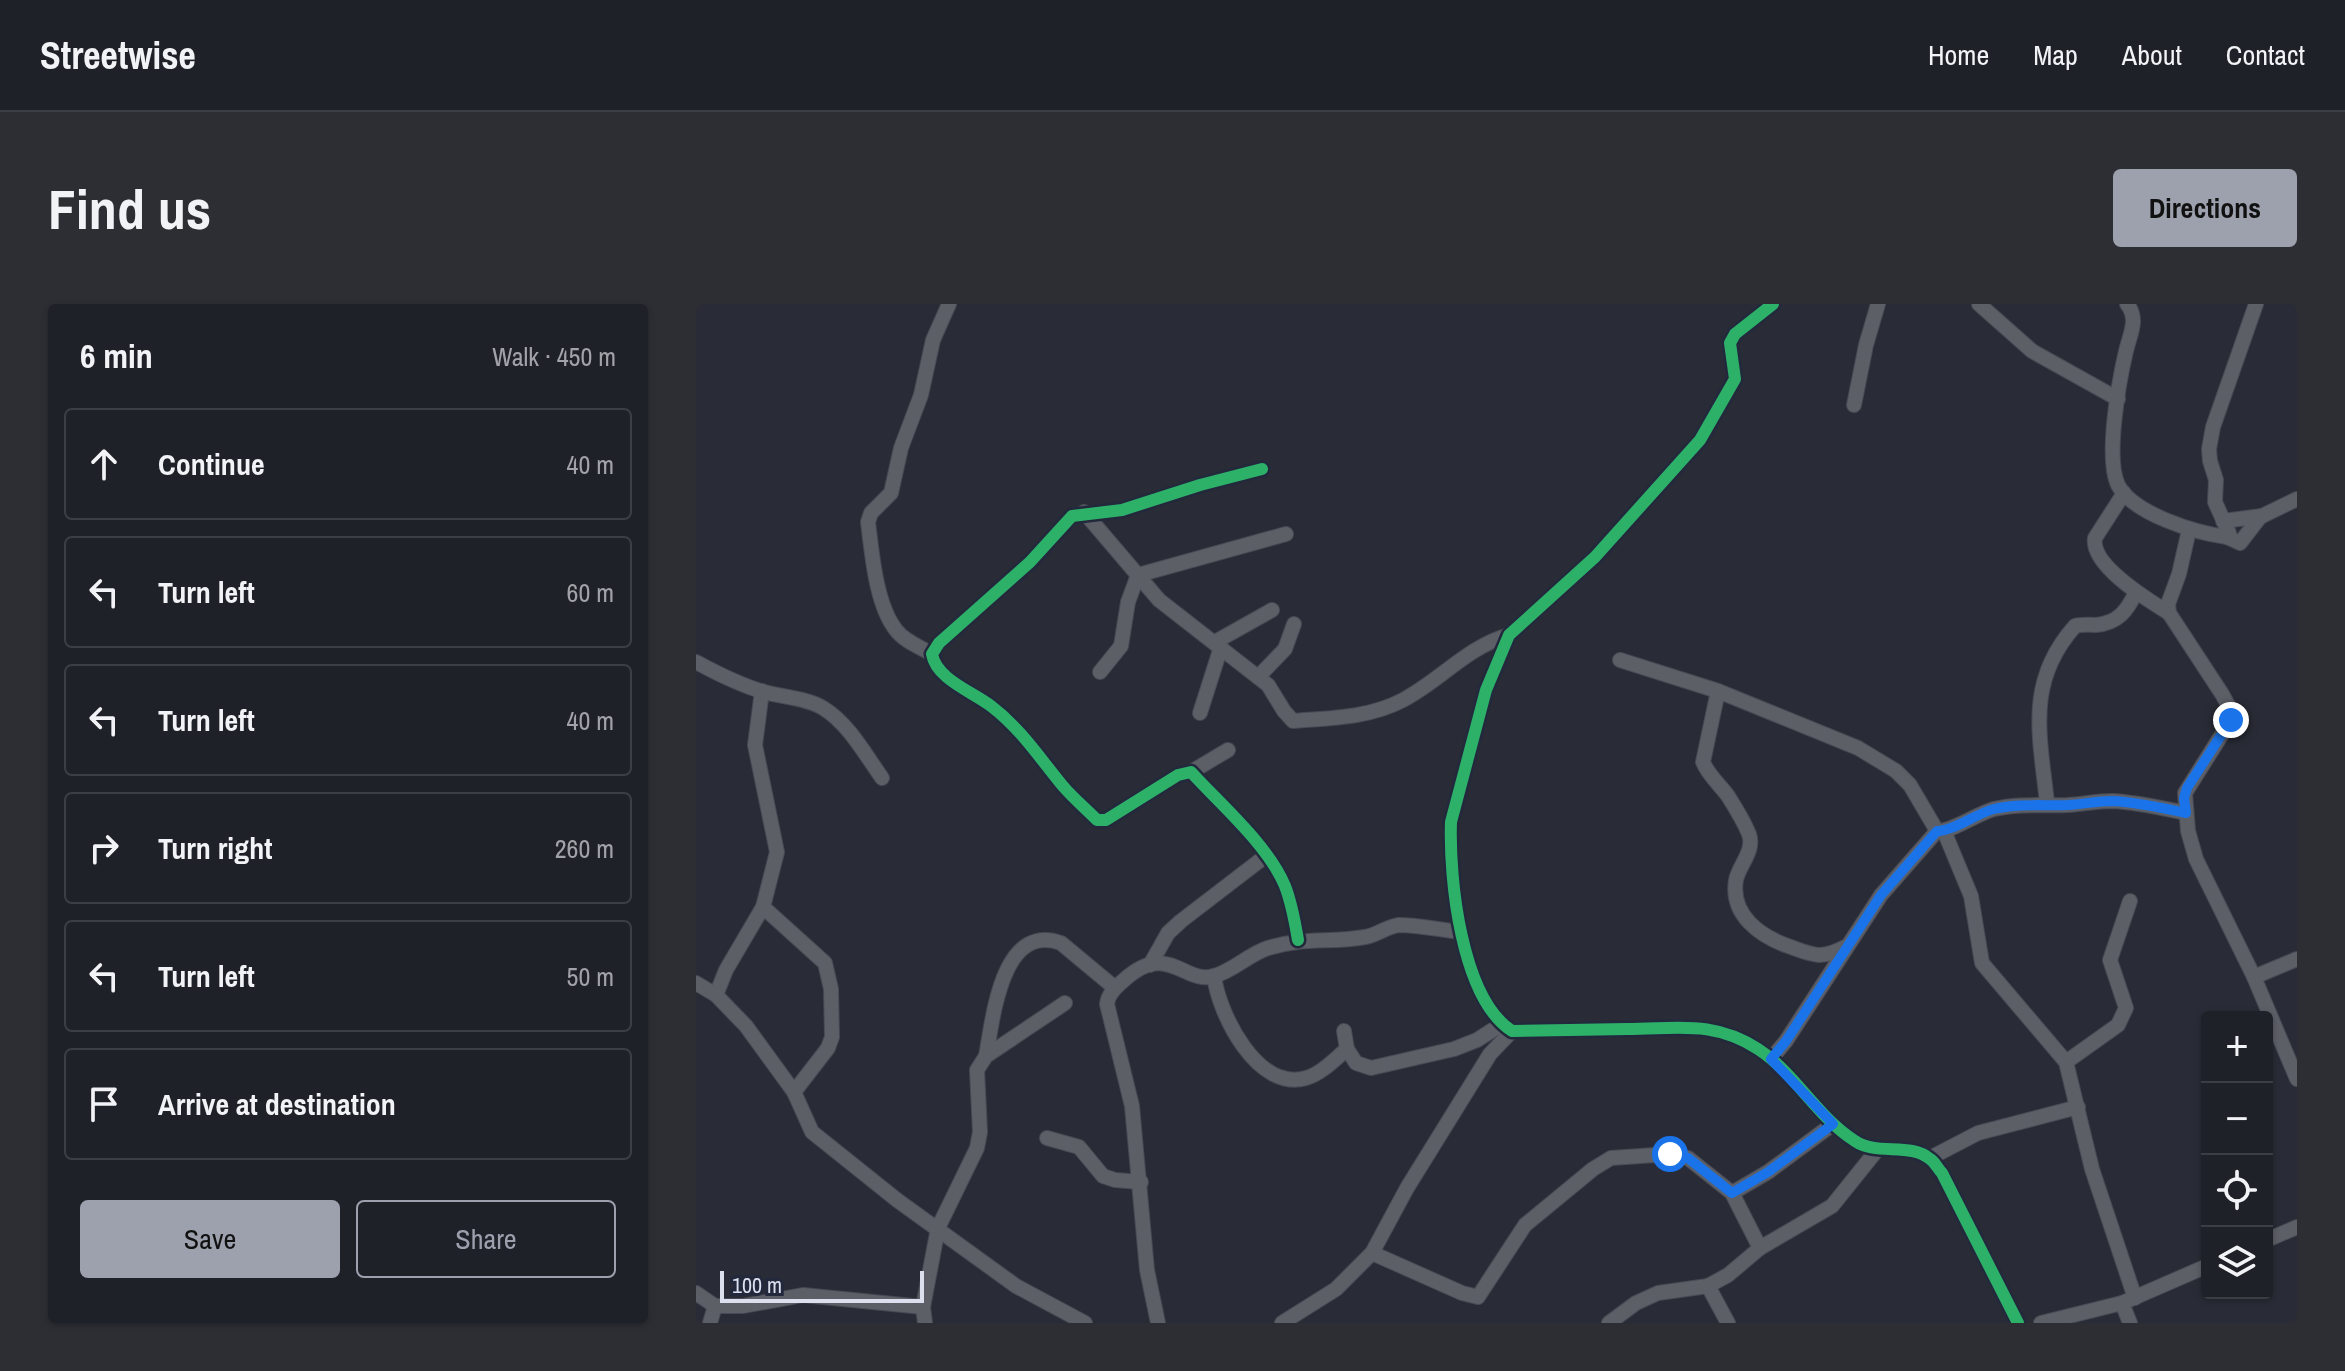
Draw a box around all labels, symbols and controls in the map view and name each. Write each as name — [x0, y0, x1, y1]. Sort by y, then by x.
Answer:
text: Streetwise — [40, 30, 196, 81]
text: Home — [1928, 36, 1989, 74]
text: Map — [2033, 36, 2078, 74]
text: About — [2122, 36, 2182, 74]
text: Contact — [2226, 36, 2305, 74]
button: Directions — [2113, 169, 2297, 247]
text: Find us — [48, 171, 211, 246]
text: 6 min — [80, 333, 153, 379]
text: Walk · 450 m — [492, 339, 616, 374]
icon: ahead — [82, 442, 126, 486]
text: Continue — [158, 444, 265, 484]
text: 40 m — [567, 447, 614, 482]
icon: left — [82, 570, 126, 614]
text: Turn left — [158, 572, 255, 612]
text: 60 m — [567, 575, 614, 610]
icon: left — [82, 698, 126, 742]
text: Turn left — [158, 700, 255, 740]
route end — [2213, 702, 2249, 738]
text: 40 m — [567, 703, 614, 738]
icon: right — [82, 826, 126, 870]
text: Turn right — [158, 828, 272, 868]
text: 260 m — [555, 831, 614, 866]
icon: left — [82, 954, 126, 998]
text: Turn left — [158, 956, 255, 996]
text: 50 m — [567, 959, 614, 994]
map controls — [2201, 1011, 2273, 1299]
button: + — [2201, 1011, 2273, 1083]
icon: arrive — [82, 1082, 126, 1126]
button: − — [2201, 1083, 2273, 1155]
text: Arrive at destination — [158, 1084, 396, 1124]
route start — [1652, 1136, 1688, 1172]
button: locate — [2201, 1155, 2273, 1227]
button: Save — [80, 1200, 340, 1278]
button: Share — [356, 1200, 616, 1278]
button: layers — [2201, 1227, 2273, 1299]
scale bar — [720, 1267, 924, 1303]
text: 100 m — [732, 1270, 782, 1300]

